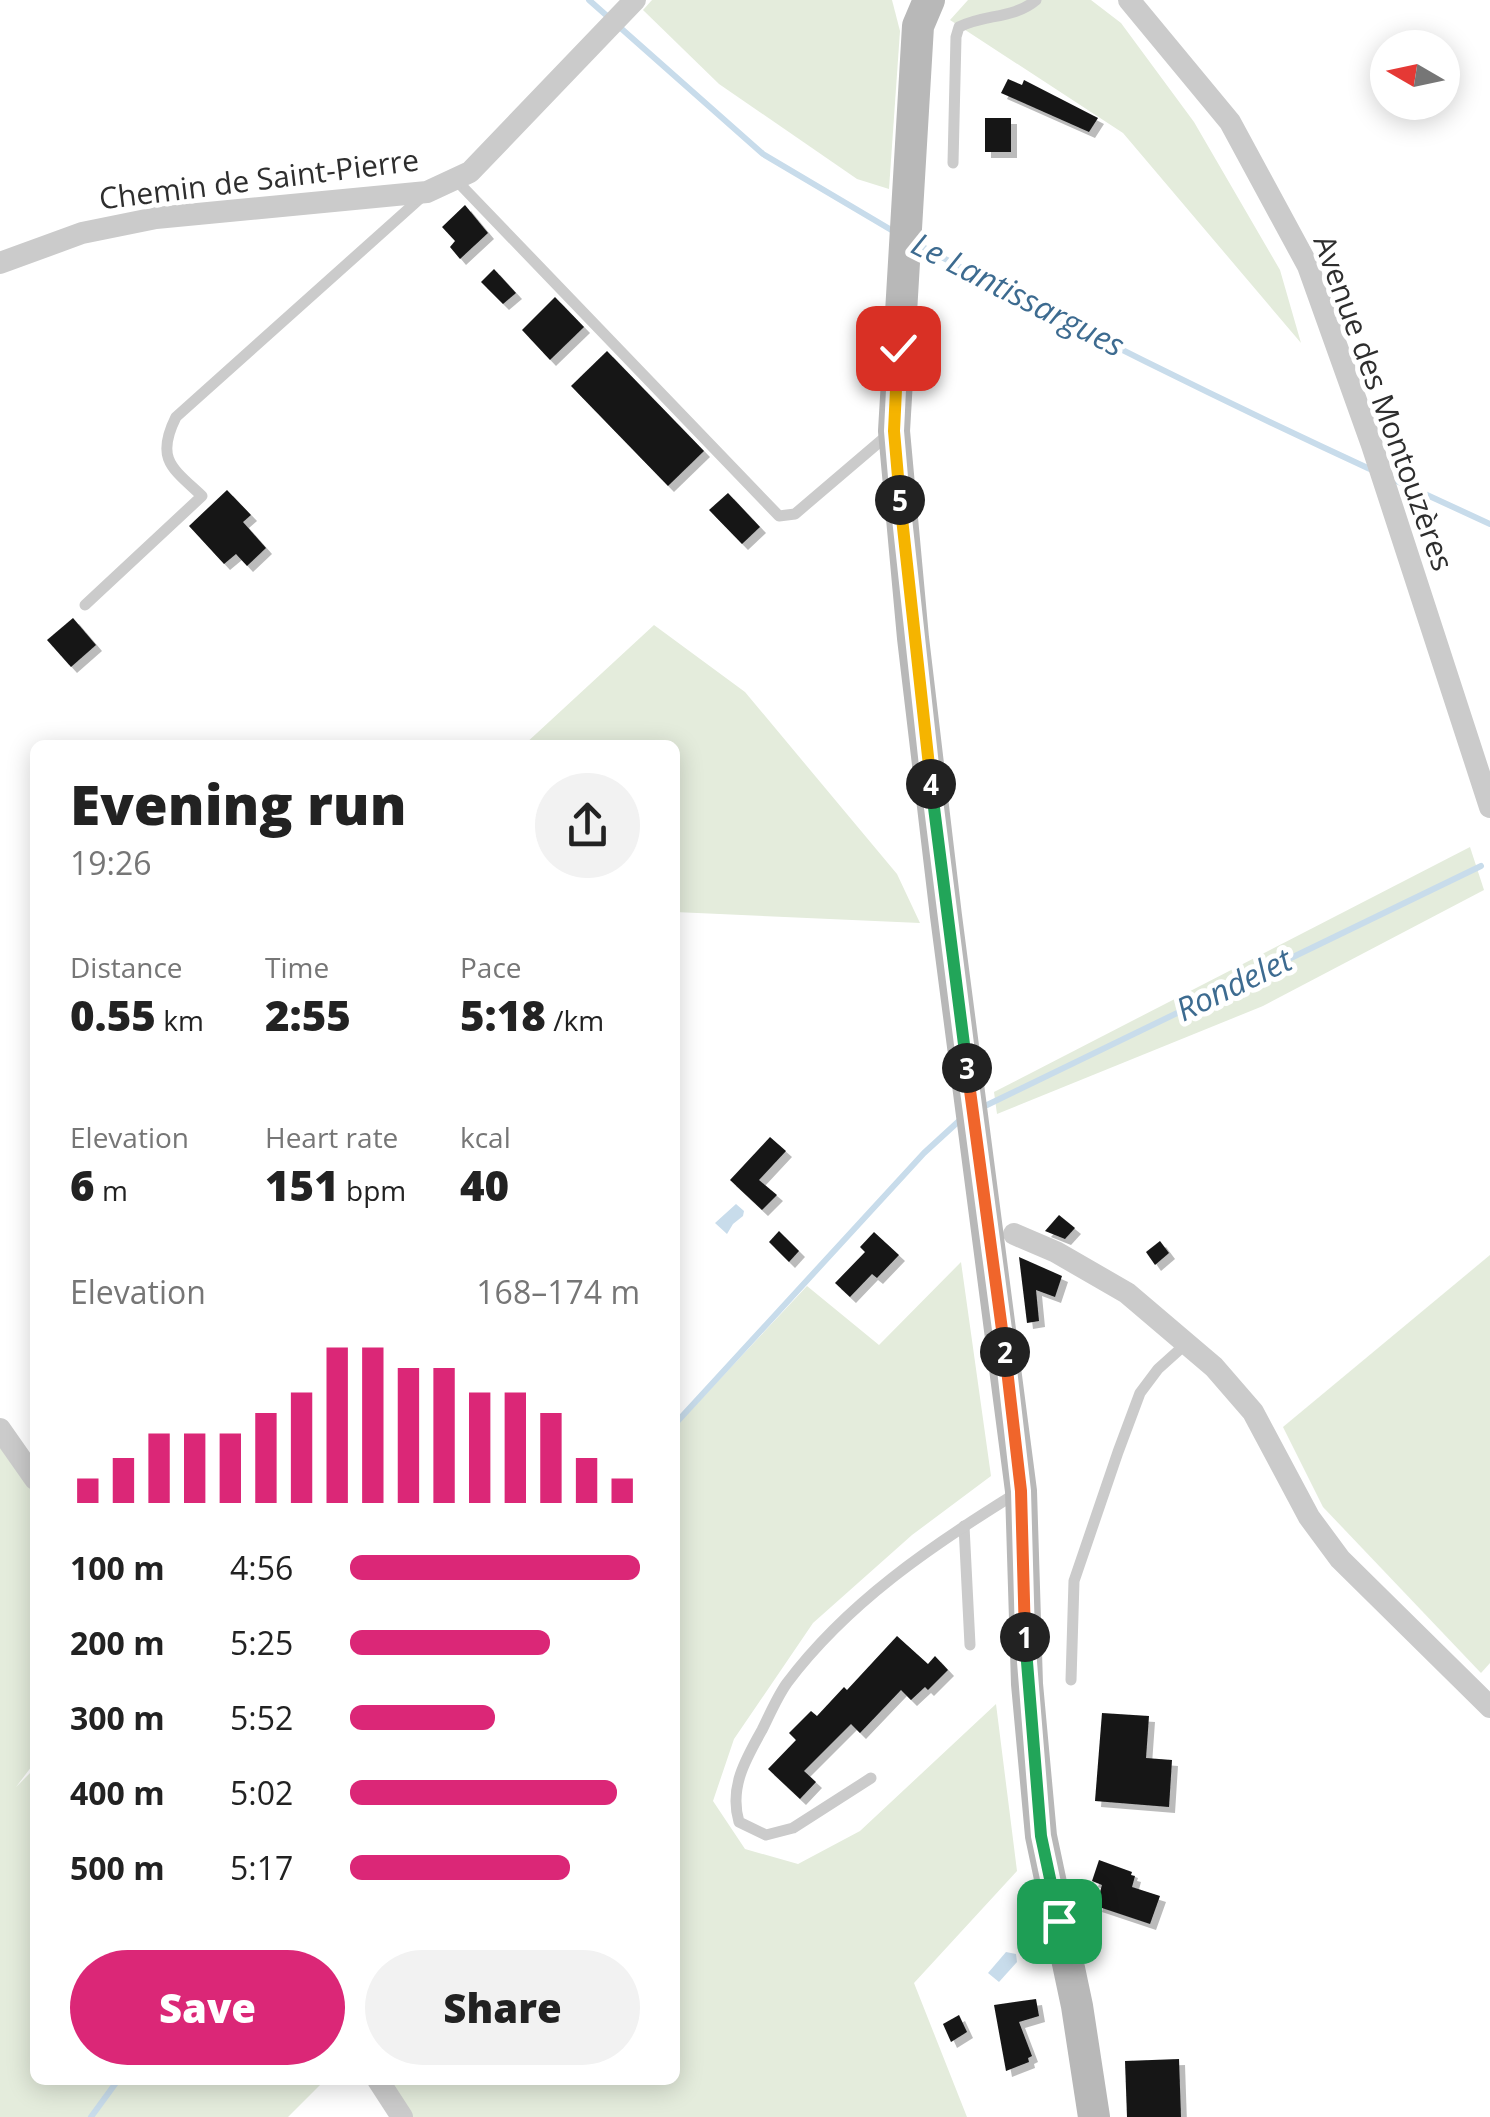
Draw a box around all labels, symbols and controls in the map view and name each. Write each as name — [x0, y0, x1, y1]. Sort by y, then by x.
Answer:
north arrow — [1370, 30, 1460, 120]
map controls — [1370, 30, 1460, 120]
street label: Chemin de Saint-Pierre — [97, 139, 421, 218]
water label: Le Lantissargues — [905, 222, 1133, 366]
street label: Avenue des Montouzères — [1305, 229, 1464, 576]
pin — [856, 306, 941, 391]
icon: check — [871, 321, 926, 376]
pin: 5 — [875, 475, 925, 525]
text: 5 — [892, 481, 908, 519]
pin: 4 — [906, 759, 956, 809]
text: 4 — [923, 765, 939, 803]
text: Evening run — [70, 766, 406, 841]
button: share — [535, 773, 640, 878]
text: 19:26 — [70, 841, 152, 884]
water label: Rondelet — [1168, 937, 1300, 1030]
text: Distance — [70, 948, 183, 986]
text: Time — [265, 948, 329, 986]
text: Pace — [460, 948, 522, 986]
text: 0.55 — [70, 986, 156, 1043]
text: 2:55 — [265, 986, 351, 1043]
text: 5:18 — [460, 986, 546, 1043]
text: km — [156, 1001, 204, 1039]
text: /km — [546, 1001, 604, 1039]
pin: 3 — [942, 1043, 992, 1093]
text: 3 — [959, 1049, 975, 1087]
text: Elevation — [70, 1118, 189, 1156]
text: Heart rate — [265, 1118, 398, 1156]
text: kcal — [460, 1118, 511, 1156]
text: 6 — [70, 1156, 95, 1213]
text: 151 — [265, 1156, 339, 1213]
text: 40 — [460, 1156, 509, 1213]
text: m — [95, 1171, 128, 1209]
text: bpm — [339, 1171, 406, 1209]
text: Elevation — [70, 1270, 206, 1313]
text: 168–174 m — [476, 1270, 640, 1313]
pin: 2 — [980, 1327, 1030, 1377]
text: 2 — [997, 1333, 1013, 1371]
text: 100 m — [70, 1546, 165, 1589]
text: 4:56 — [230, 1546, 293, 1589]
pin: 1 — [1000, 1612, 1050, 1662]
text: 1 — [1017, 1618, 1033, 1656]
text: 200 m — [70, 1621, 165, 1664]
text: 5:25 — [230, 1621, 293, 1664]
text: 300 m — [70, 1696, 165, 1739]
text: 5:52 — [230, 1696, 293, 1739]
text: 400 m — [70, 1771, 165, 1814]
text: 5:02 — [230, 1771, 293, 1814]
text: 500 m — [70, 1846, 165, 1889]
text: 5:17 — [230, 1846, 293, 1889]
pin — [1017, 1879, 1102, 1964]
icon: arrive — [1032, 1894, 1087, 1949]
button: Save — [70, 1950, 345, 2065]
button: Share — [365, 1950, 640, 2065]

